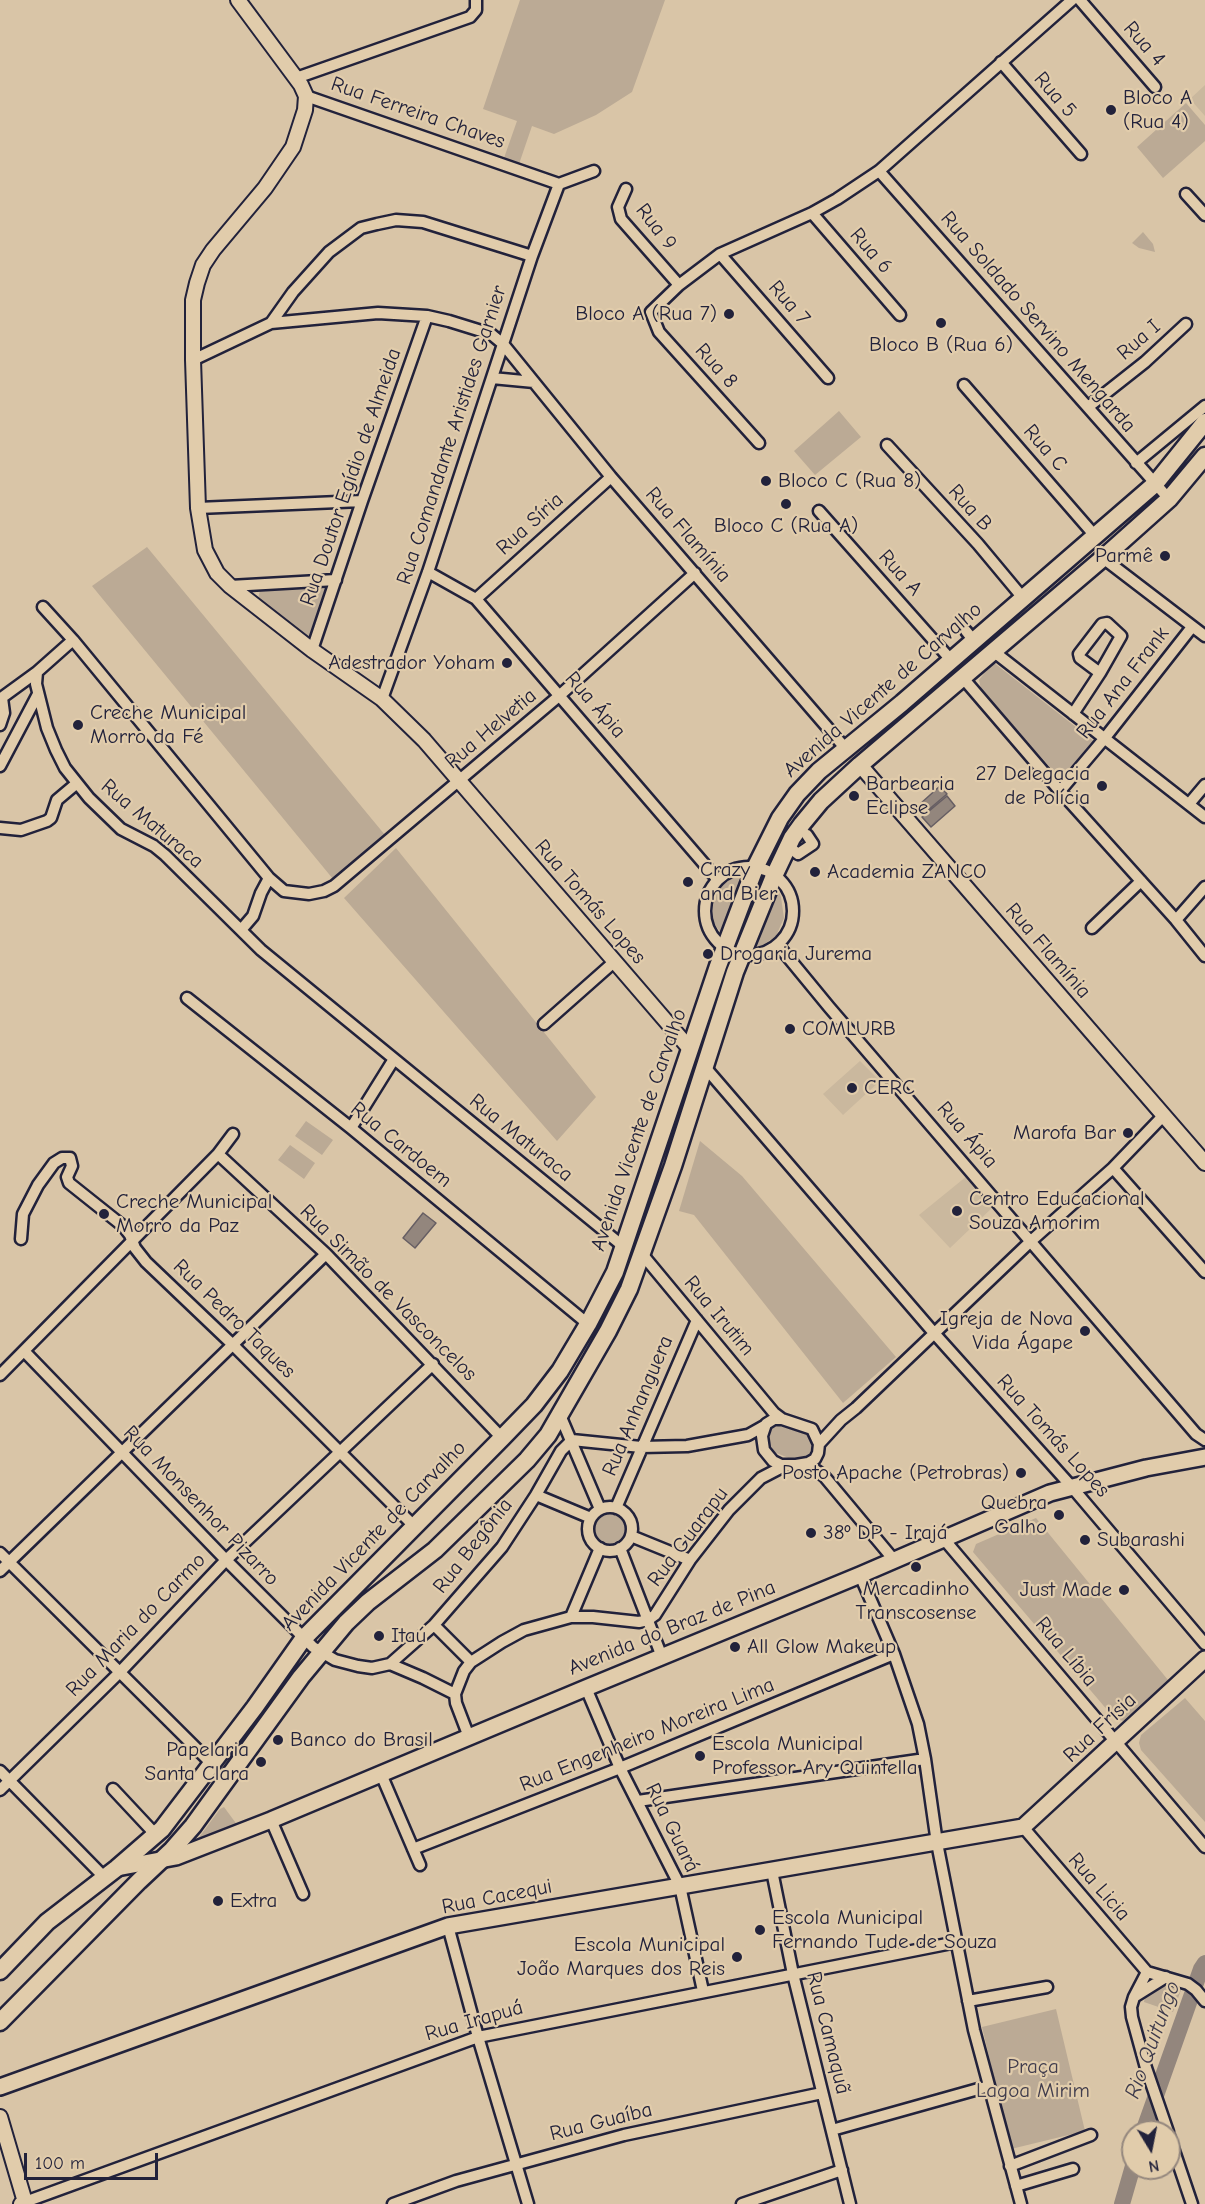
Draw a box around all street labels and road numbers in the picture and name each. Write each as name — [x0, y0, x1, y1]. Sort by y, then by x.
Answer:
street label: Rua 4 — [1118, 16, 1170, 72]
street label: Rua 5 — [1028, 67, 1082, 123]
street label: Rua Ferreira Chaves — [328, 71, 508, 155]
street label: Rua 9 — [630, 199, 682, 255]
street label: Rua Soldado Servino Mengarda — [935, 206, 1141, 438]
street label: Rua 6 — [844, 223, 898, 279]
street label: Rua 7 — [763, 275, 815, 331]
street label: Rua Comandante Aristides Garnier — [392, 282, 512, 588]
street label: Rua I — [1112, 314, 1166, 366]
street label: Rua 8 — [689, 338, 743, 394]
street label: Rua Doutor Egídio de Almeida — [295, 345, 407, 609]
street label: Rua C — [1018, 419, 1072, 477]
street label: Rua B — [943, 479, 997, 537]
street label: Rua Flamínia — [640, 482, 736, 588]
street label: Rua Síria — [491, 487, 569, 561]
street label: Rua A — [873, 545, 927, 601]
street label: Avenida Vicente de Carvalho — [779, 597, 987, 783]
street label: Rua Ana Frank — [1071, 622, 1175, 744]
street label: Rua Ápia — [559, 667, 631, 743]
street label: Rua Helvetia — [440, 683, 542, 775]
street label: Rua Maturaca — [96, 774, 208, 874]
street label: Rua Tomás Lopes — [529, 835, 651, 969]
street label: Rua Flamínia — [1000, 898, 1096, 1004]
street label: Avenida Vicente de Carvalho — [586, 1006, 692, 1254]
street label: Rua Maturaca — [464, 1089, 578, 1187]
street label: Rua Cardoem — [345, 1097, 457, 1193]
street label: Rua Ápia — [931, 1097, 1003, 1173]
street label: Rua Simão de Vasconcelos — [294, 1199, 482, 1387]
street label: Rua Pedro Taques — [168, 1254, 300, 1384]
street label: Rua Irutim — [678, 1271, 760, 1361]
street label: Rua Anhanguera — [597, 1332, 679, 1480]
street label: Rua Tomás Lopes — [991, 1369, 1115, 1503]
street label: Rua Monsenhor Pizarro — [118, 1421, 284, 1591]
street label: Avenida Vicente de Carvalho — [277, 1436, 471, 1636]
street label: Rua Guarapu — [642, 1482, 734, 1592]
street label: Rua Begônia — [428, 1493, 518, 1599]
street label: Rua Maria do Carmo — [61, 1548, 211, 1702]
street label: Avenida do Braz de Pina — [565, 1575, 779, 1681]
street label: Rua Líbia — [1030, 1612, 1102, 1692]
street label: Rua Engenheiro Moreira Lima — [516, 1672, 778, 1798]
street label: Rua Frísia — [1058, 1688, 1142, 1768]
street label: Rua Guará — [640, 1779, 704, 1877]
street label: Rua Licia — [1063, 1848, 1135, 1926]
street label: Rua Cacequi — [440, 1874, 554, 1920]
street label: Rua Camaquã — [801, 1969, 855, 2097]
street label: Rua Irapuá — [422, 1995, 526, 2047]
street label: Rua Guaíba — [547, 2097, 655, 2147]

